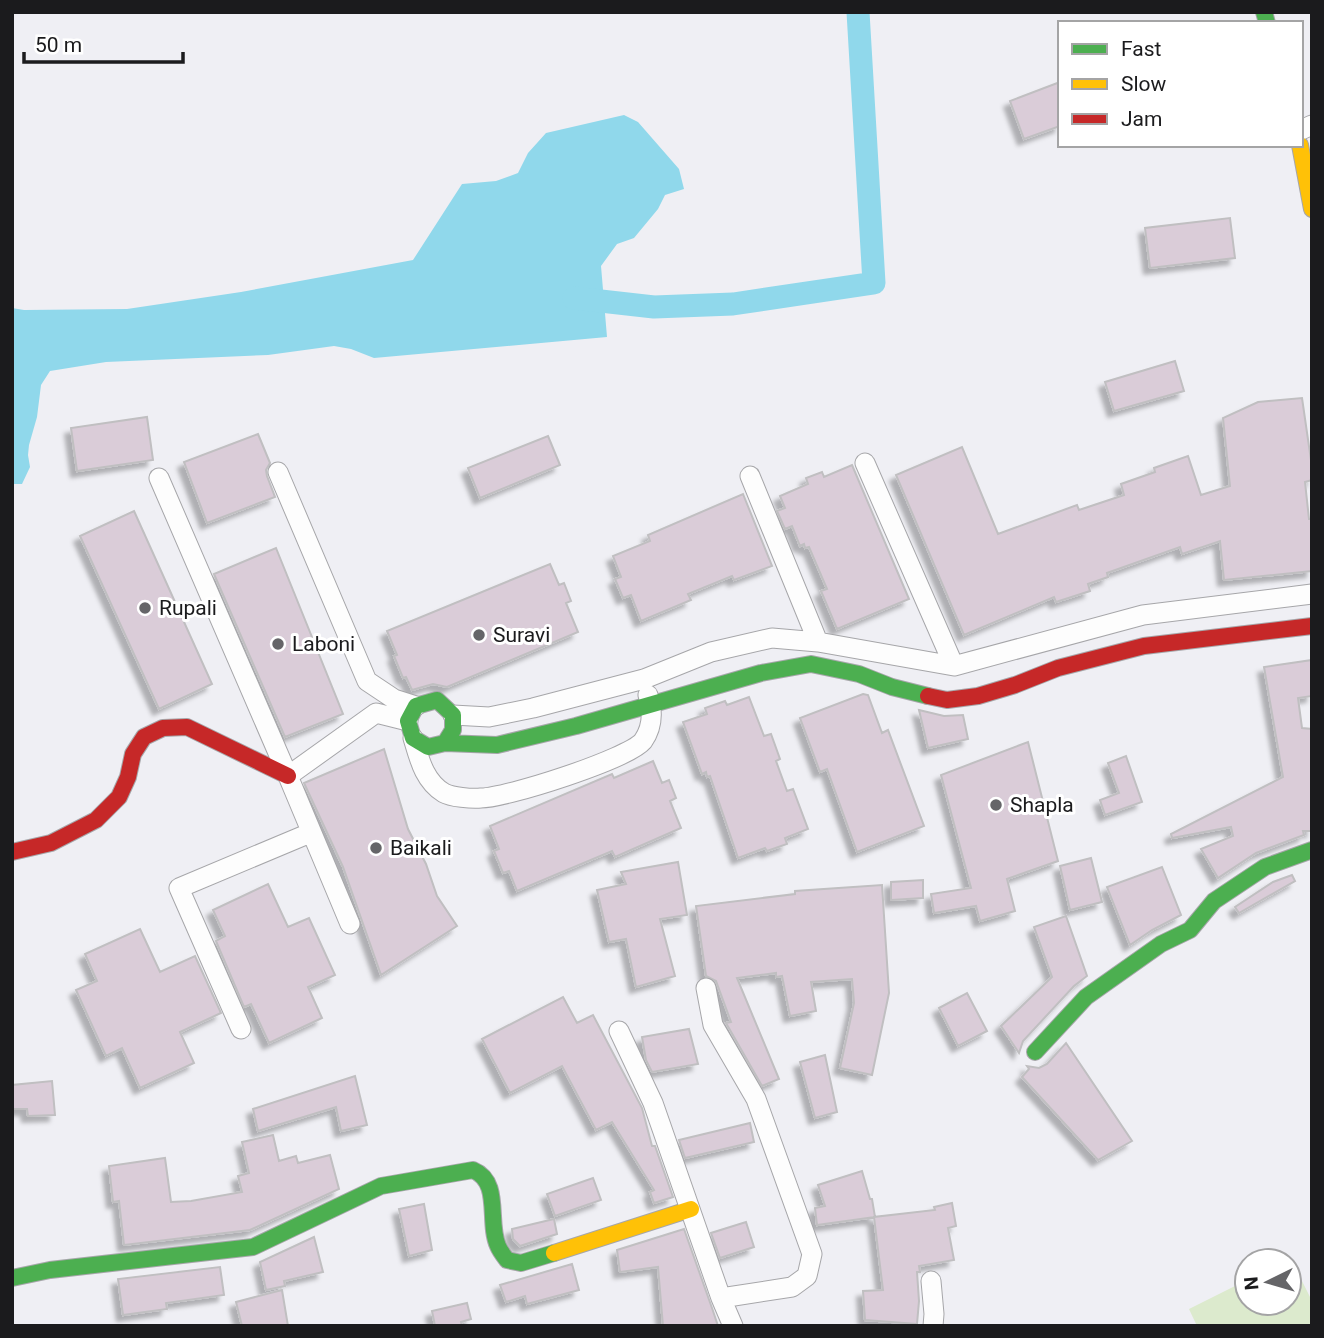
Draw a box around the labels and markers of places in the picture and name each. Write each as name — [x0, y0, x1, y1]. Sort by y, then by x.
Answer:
place label: Rupali — [159, 596, 217, 620]
marker: Rupali — [137, 600, 153, 616]
place label: Suravi — [493, 623, 550, 647]
marker: Suravi — [471, 627, 487, 643]
place label: Laboni — [292, 632, 355, 656]
marker: Laboni — [270, 636, 286, 652]
place label: Shapla — [1010, 793, 1074, 817]
marker: Shapla — [988, 797, 1004, 813]
place label: Baikali — [390, 836, 452, 860]
marker: Baikali — [368, 840, 384, 856]

